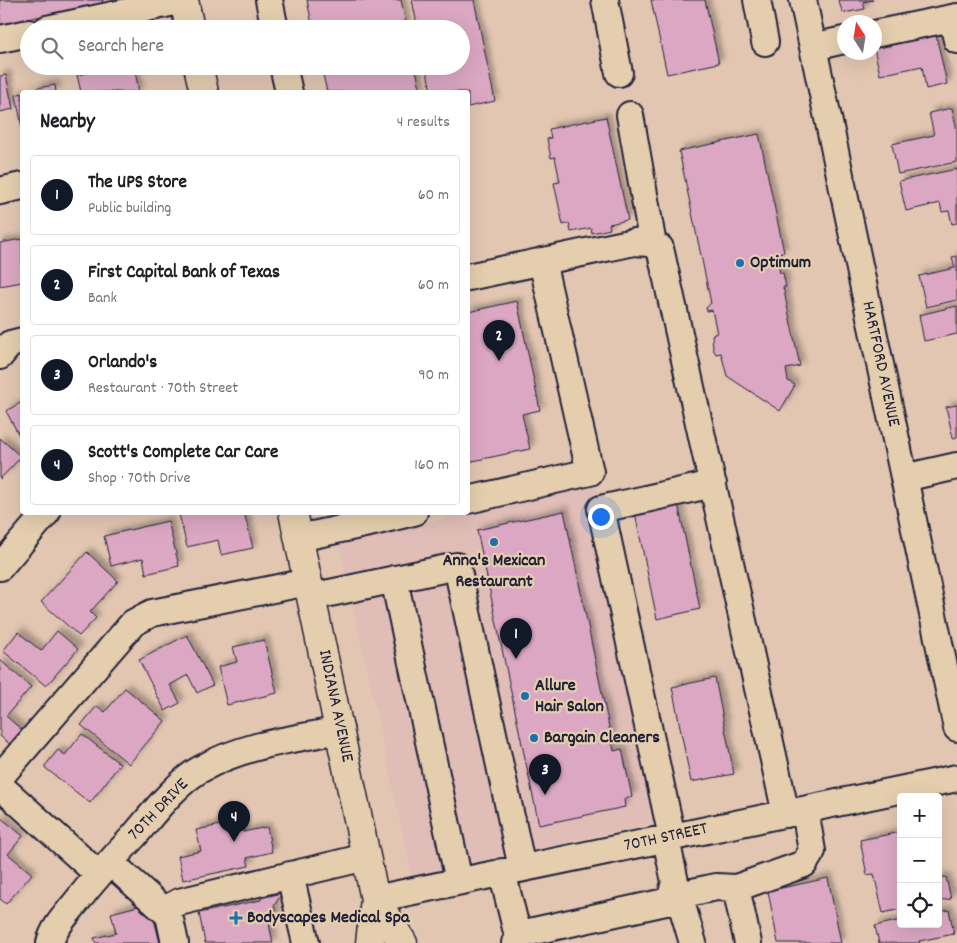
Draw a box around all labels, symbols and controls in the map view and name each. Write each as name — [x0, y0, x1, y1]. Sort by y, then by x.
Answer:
north arrow — [837, 15, 882, 60]
search box — [20, 20, 470, 75]
icon: search — [38, 34, 66, 62]
text: Search here — [78, 34, 164, 61]
text: Nearby — [40, 108, 95, 138]
text: 4 results — [397, 111, 450, 134]
text: The UPS Store — [88, 170, 187, 197]
text: 1 — [55, 184, 59, 207]
text: 60 m — [418, 184, 449, 207]
text: Public building — [88, 197, 171, 220]
place label: Optimum — [750, 251, 811, 276]
marker: Optimum — [734, 257, 746, 269]
text: First Capital Bank of Texas — [88, 260, 280, 287]
text: 2 — [54, 274, 61, 297]
text: 60 m — [418, 274, 449, 297]
text: Bank — [88, 287, 117, 310]
street label: HARTFORD AVENUE — [854, 299, 906, 429]
pin: 2 — [483, 320, 515, 361]
text: Orlando's — [88, 350, 157, 377]
text: 3 — [53, 364, 61, 387]
text: 90 m — [418, 364, 449, 387]
text: Restaurant · 70th Street — [88, 377, 238, 400]
text: Scott's Complete Car Care — [88, 440, 278, 467]
text: 4 — [54, 454, 60, 477]
text: 160 m — [414, 454, 449, 477]
text: Shop · 70th Drive — [88, 467, 190, 490]
your location — [588, 504, 614, 530]
marker: Anna's Mexican Restaurant — [488, 536, 500, 548]
place label: Anna's Mexican Restaurant — [443, 549, 545, 595]
pin: 1 — [500, 618, 532, 659]
street label: INDIANA AVENUE — [311, 647, 359, 765]
place label: Allure Hair Salon — [535, 674, 604, 720]
marker: Allure Hair Salon — [519, 690, 531, 702]
place label: Bargain Cleaners — [544, 726, 660, 751]
marker: Bargain Cleaners — [528, 732, 540, 744]
pin: 3 — [529, 754, 561, 795]
street label: 70TH DRIVE — [123, 773, 195, 847]
map controls — [897, 793, 942, 928]
button: + — [897, 793, 942, 838]
pin: 4 — [218, 801, 250, 842]
street label: 70TH STREET — [622, 817, 710, 859]
button: − — [897, 838, 942, 883]
button: locate — [897, 883, 942, 928]
place label: Bodyscapes Medical Spa — [247, 906, 410, 931]
marker: Bodyscapes Medical Spa — [229, 911, 243, 925]

